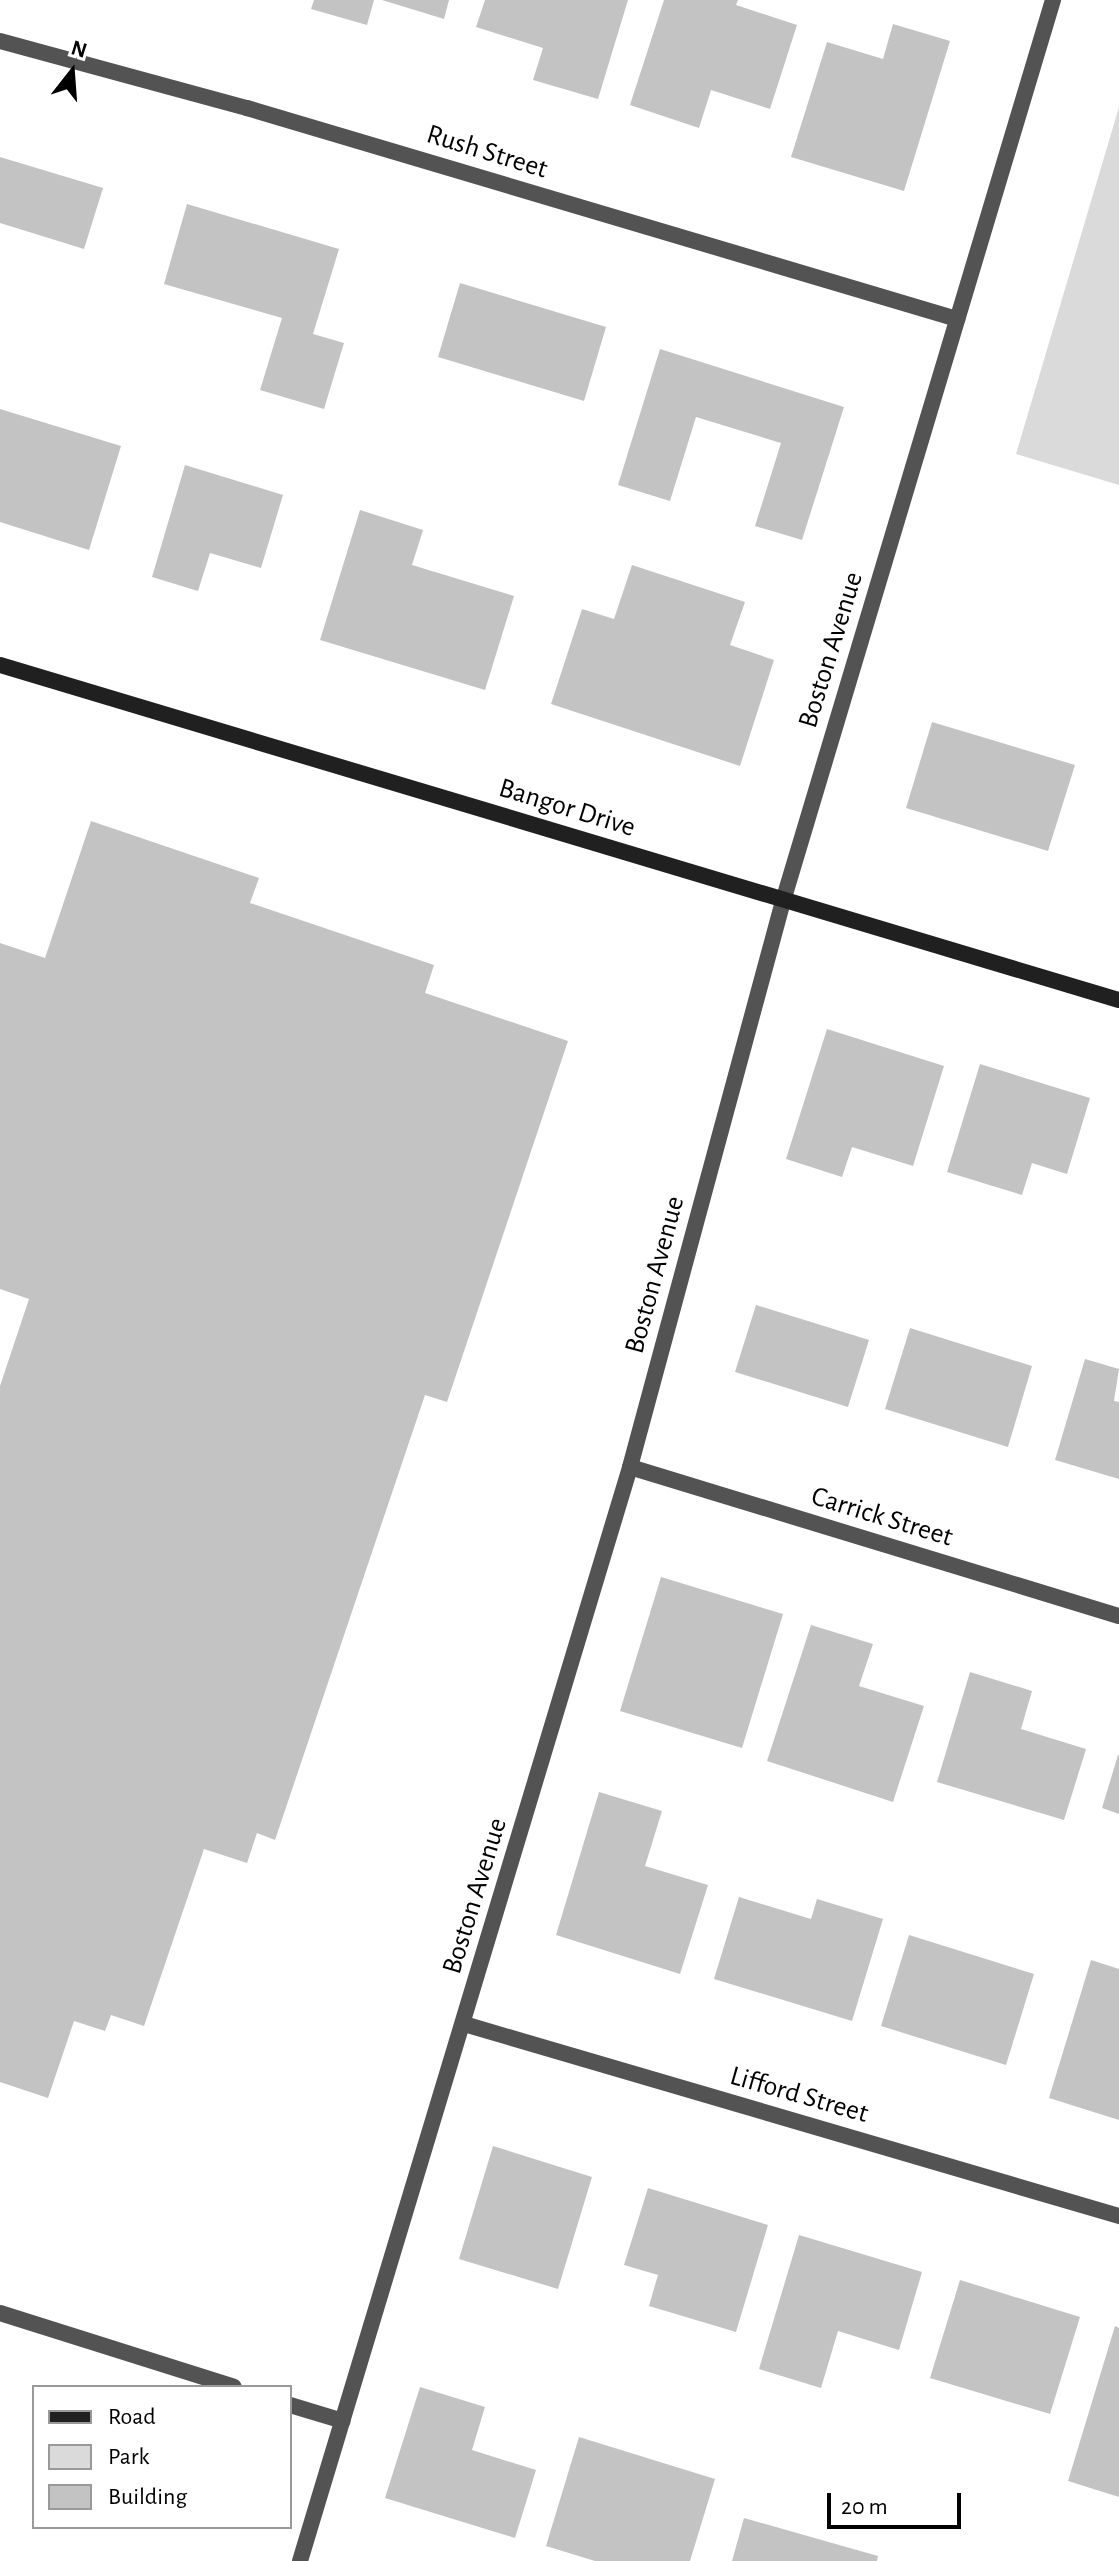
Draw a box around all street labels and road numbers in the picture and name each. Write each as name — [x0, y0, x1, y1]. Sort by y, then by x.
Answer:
street label: Rush Street — [422, 118, 552, 186]
street label: Boston Avenue — [791, 568, 871, 732]
street label: Bangor Drive — [495, 771, 639, 845]
street label: Boston Avenue — [618, 1193, 692, 1357]
street label: Carrick Street — [807, 1480, 957, 1554]
street label: Boston Avenue — [435, 1814, 515, 1978]
street label: Lifford Street — [726, 2059, 872, 2131]

